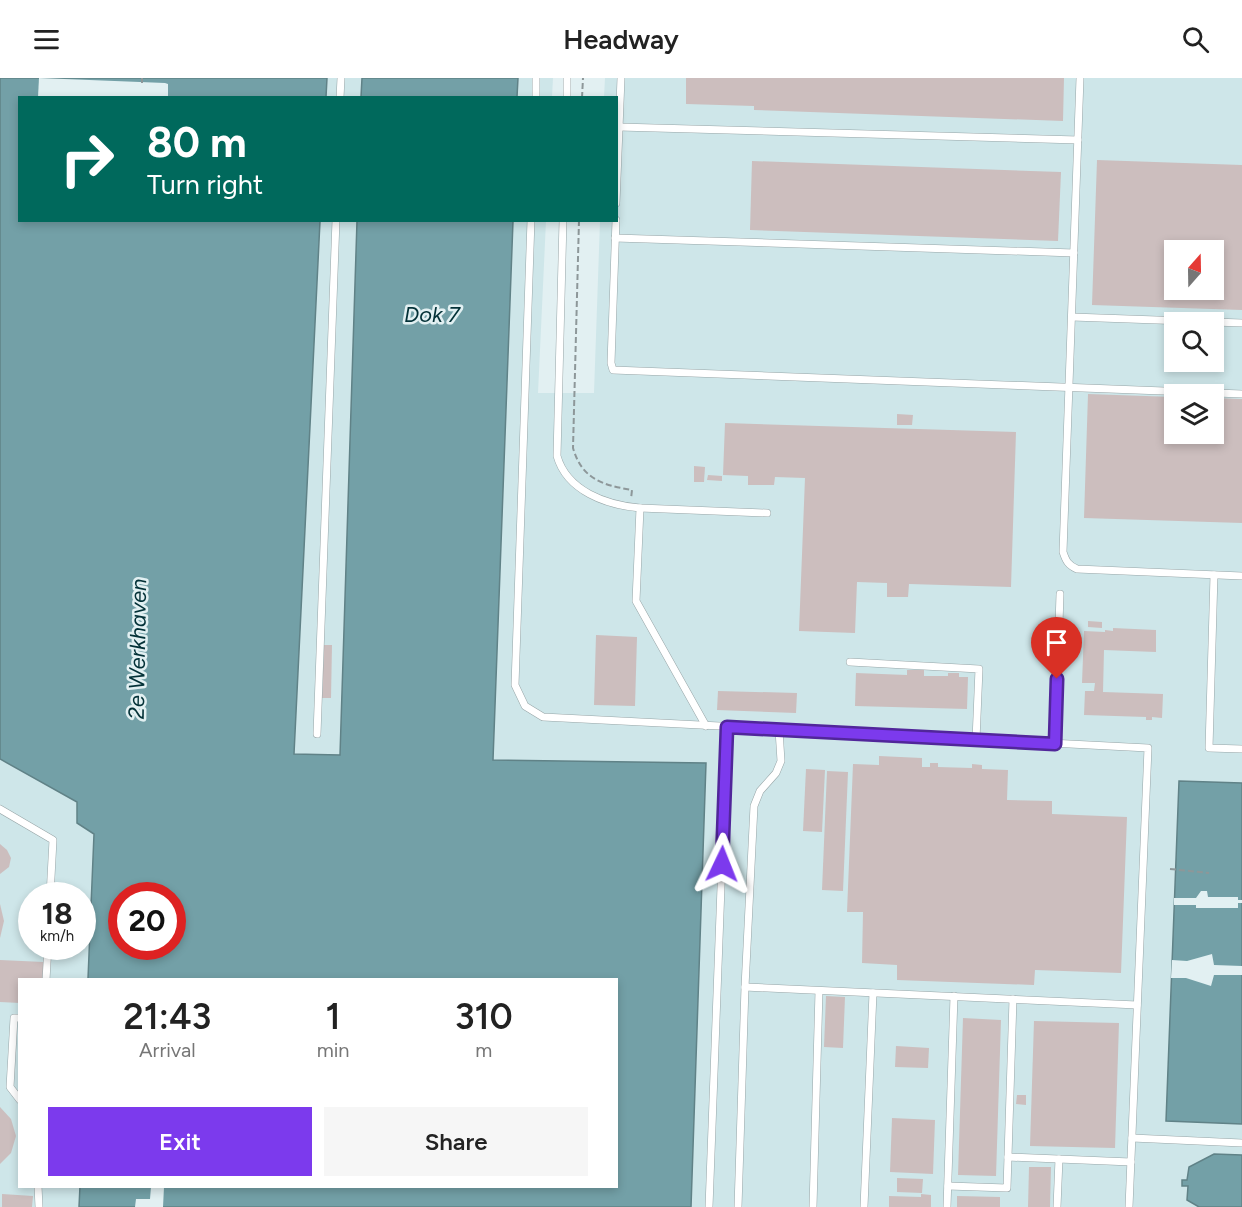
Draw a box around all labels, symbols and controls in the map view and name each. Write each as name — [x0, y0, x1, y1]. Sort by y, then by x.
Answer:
icon: menu — [30, 23, 63, 56]
text: Headway — [563, 23, 679, 56]
icon: search — [1179, 23, 1212, 56]
text: 80 m — [147, 117, 247, 168]
icon: right — [48, 120, 126, 198]
text: Turn right — [147, 168, 263, 201]
north arrow — [1164, 240, 1224, 300]
map controls — [1164, 240, 1224, 444]
water label: Dok 7 — [404, 301, 461, 328]
button: search — [1164, 312, 1224, 372]
button: layers — [1164, 384, 1224, 444]
water label: 2e Werkhaven — [123, 578, 152, 720]
pin — [1031, 617, 1082, 679]
icon: arrive — [1040, 626, 1073, 659]
position arrow — [690, 832, 754, 896]
speed limit sign: 20 — [108, 882, 186, 960]
text: 18 — [41, 895, 73, 932]
text: km/h — [40, 927, 74, 945]
text: 21:43 — [123, 995, 211, 1038]
text: 1 — [325, 995, 341, 1038]
text: 310 — [455, 995, 513, 1038]
text: Arrival — [139, 1038, 196, 1062]
text: min — [317, 1038, 349, 1062]
text: m — [475, 1038, 492, 1062]
button: Exit — [48, 1107, 312, 1176]
button: Share — [324, 1107, 588, 1176]

